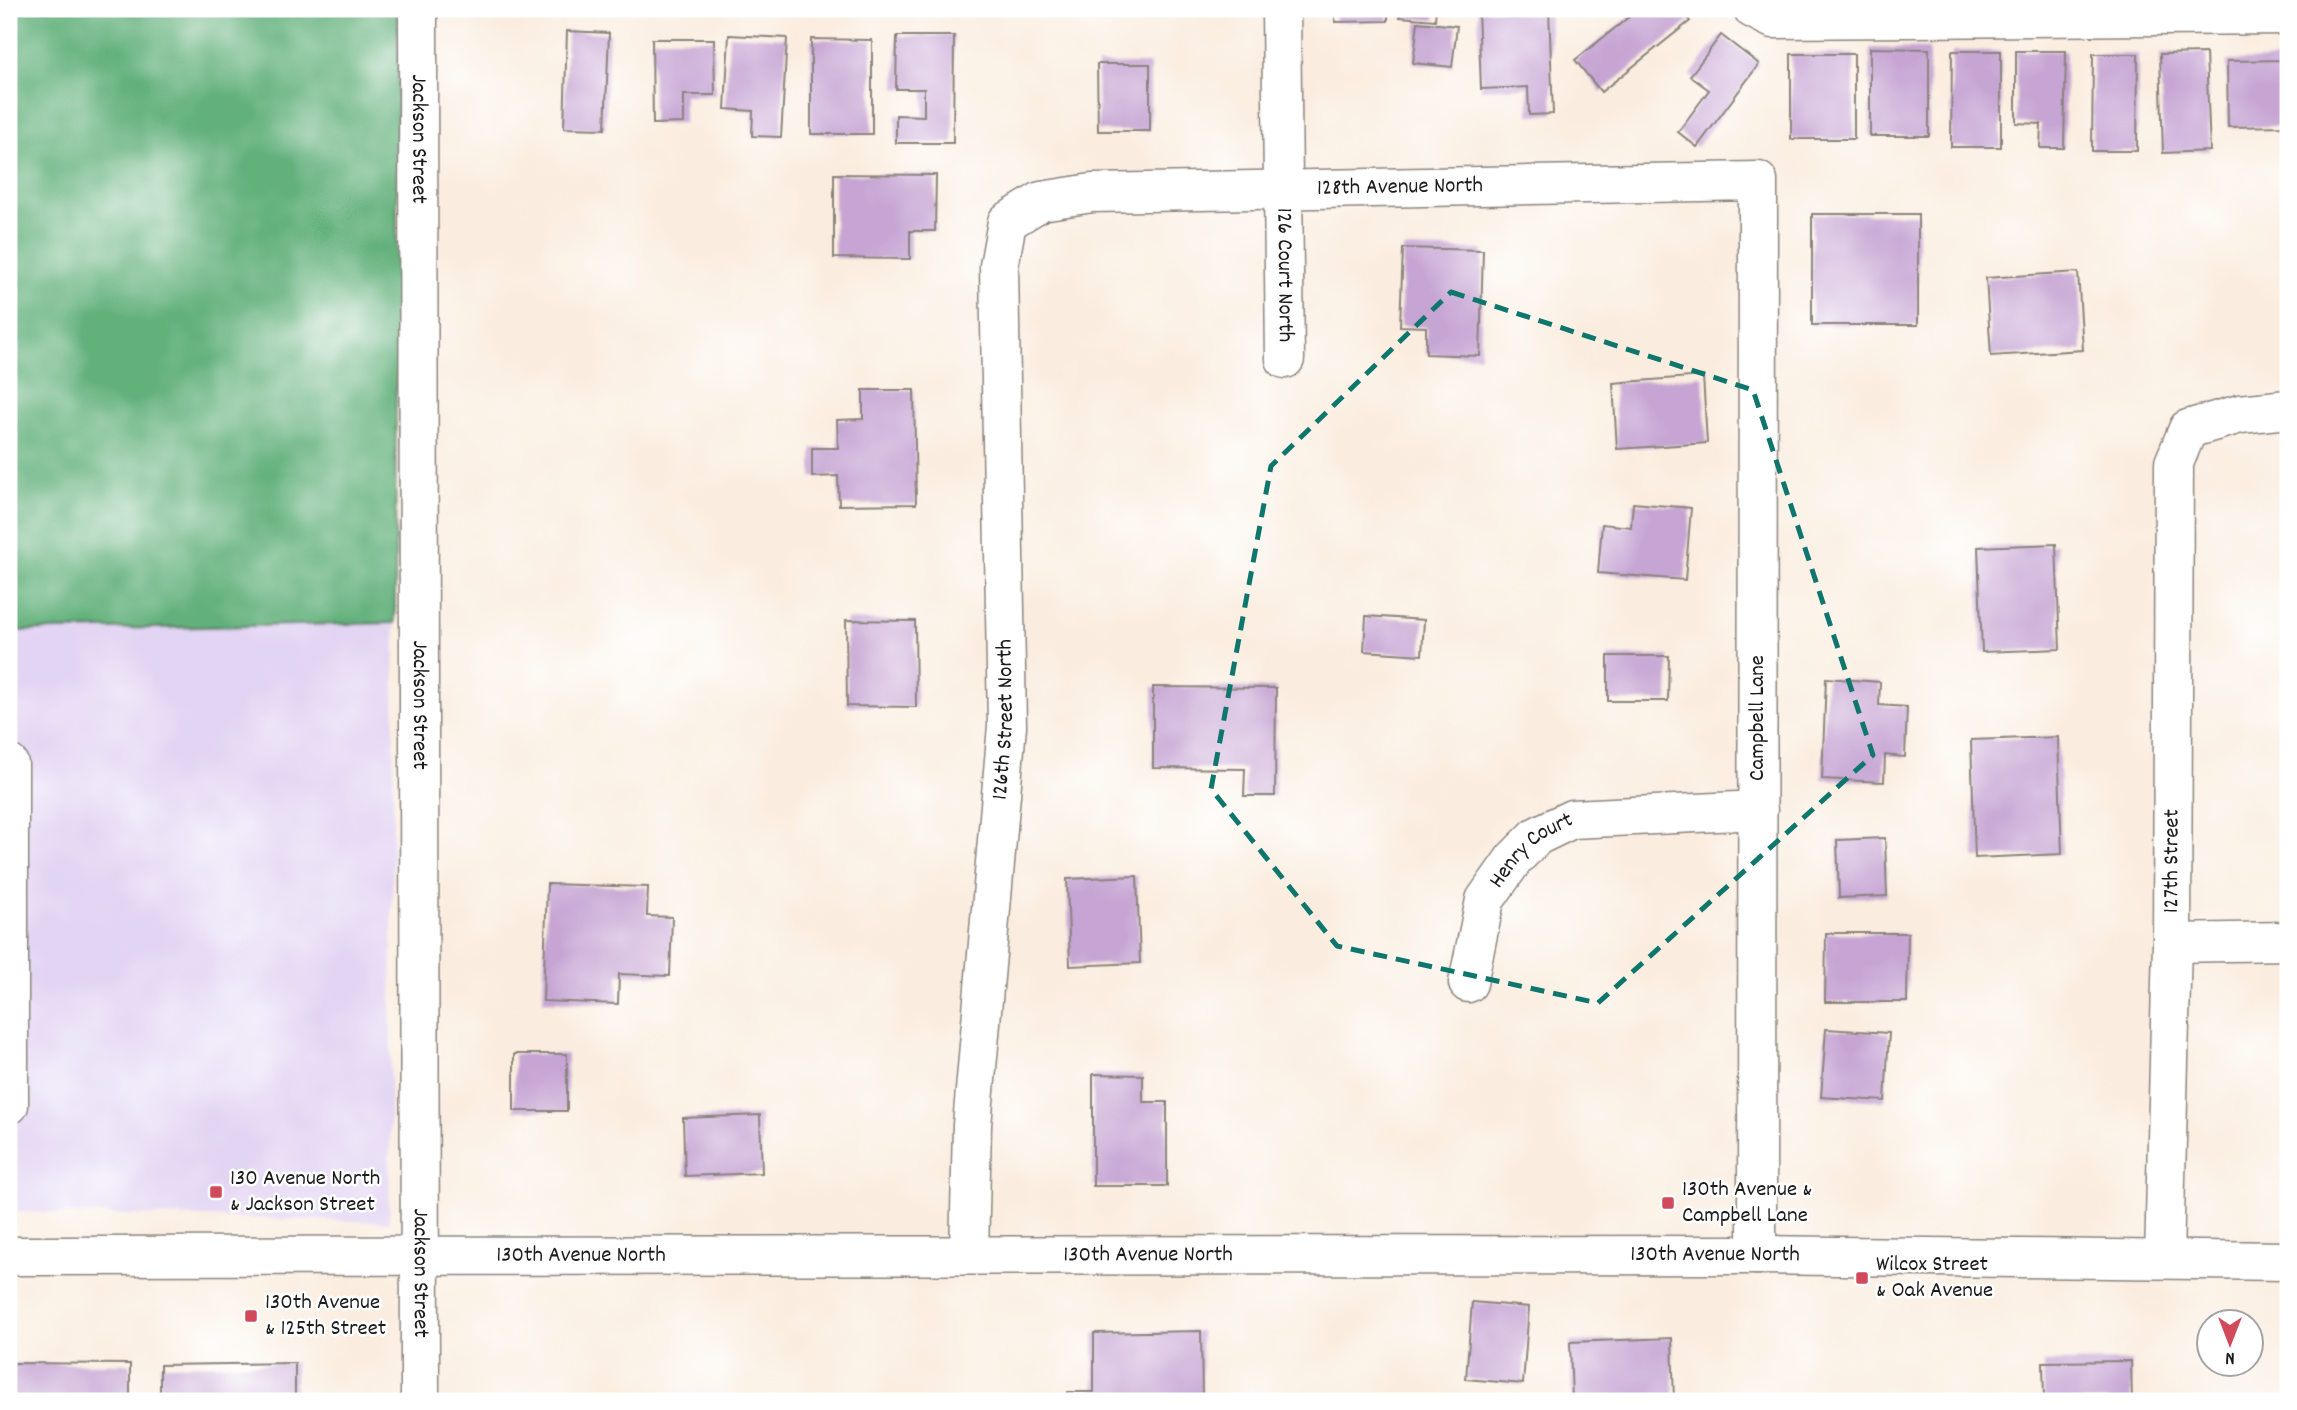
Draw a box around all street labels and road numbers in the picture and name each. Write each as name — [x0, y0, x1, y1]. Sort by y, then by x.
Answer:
street label: Jackson Street — [402, 74, 435, 204]
street label: 128th Avenue North — [1317, 169, 1483, 205]
street label: 126 Court North — [1267, 207, 1301, 343]
street label: 126th Street North — [984, 639, 1024, 801]
street label: Jackson Street — [402, 640, 436, 770]
street label: Campbell Lane — [1742, 655, 1775, 781]
street label: Henry Court — [1481, 804, 1579, 896]
street label: 127th Street — [2156, 809, 2189, 913]
street label: Jackson Street — [403, 1208, 436, 1338]
street label: 130th Avenue North — [1630, 1238, 1800, 1272]
street label: 130th Avenue North — [496, 1239, 666, 1272]
street label: 130th Avenue North — [1063, 1239, 1233, 1272]

